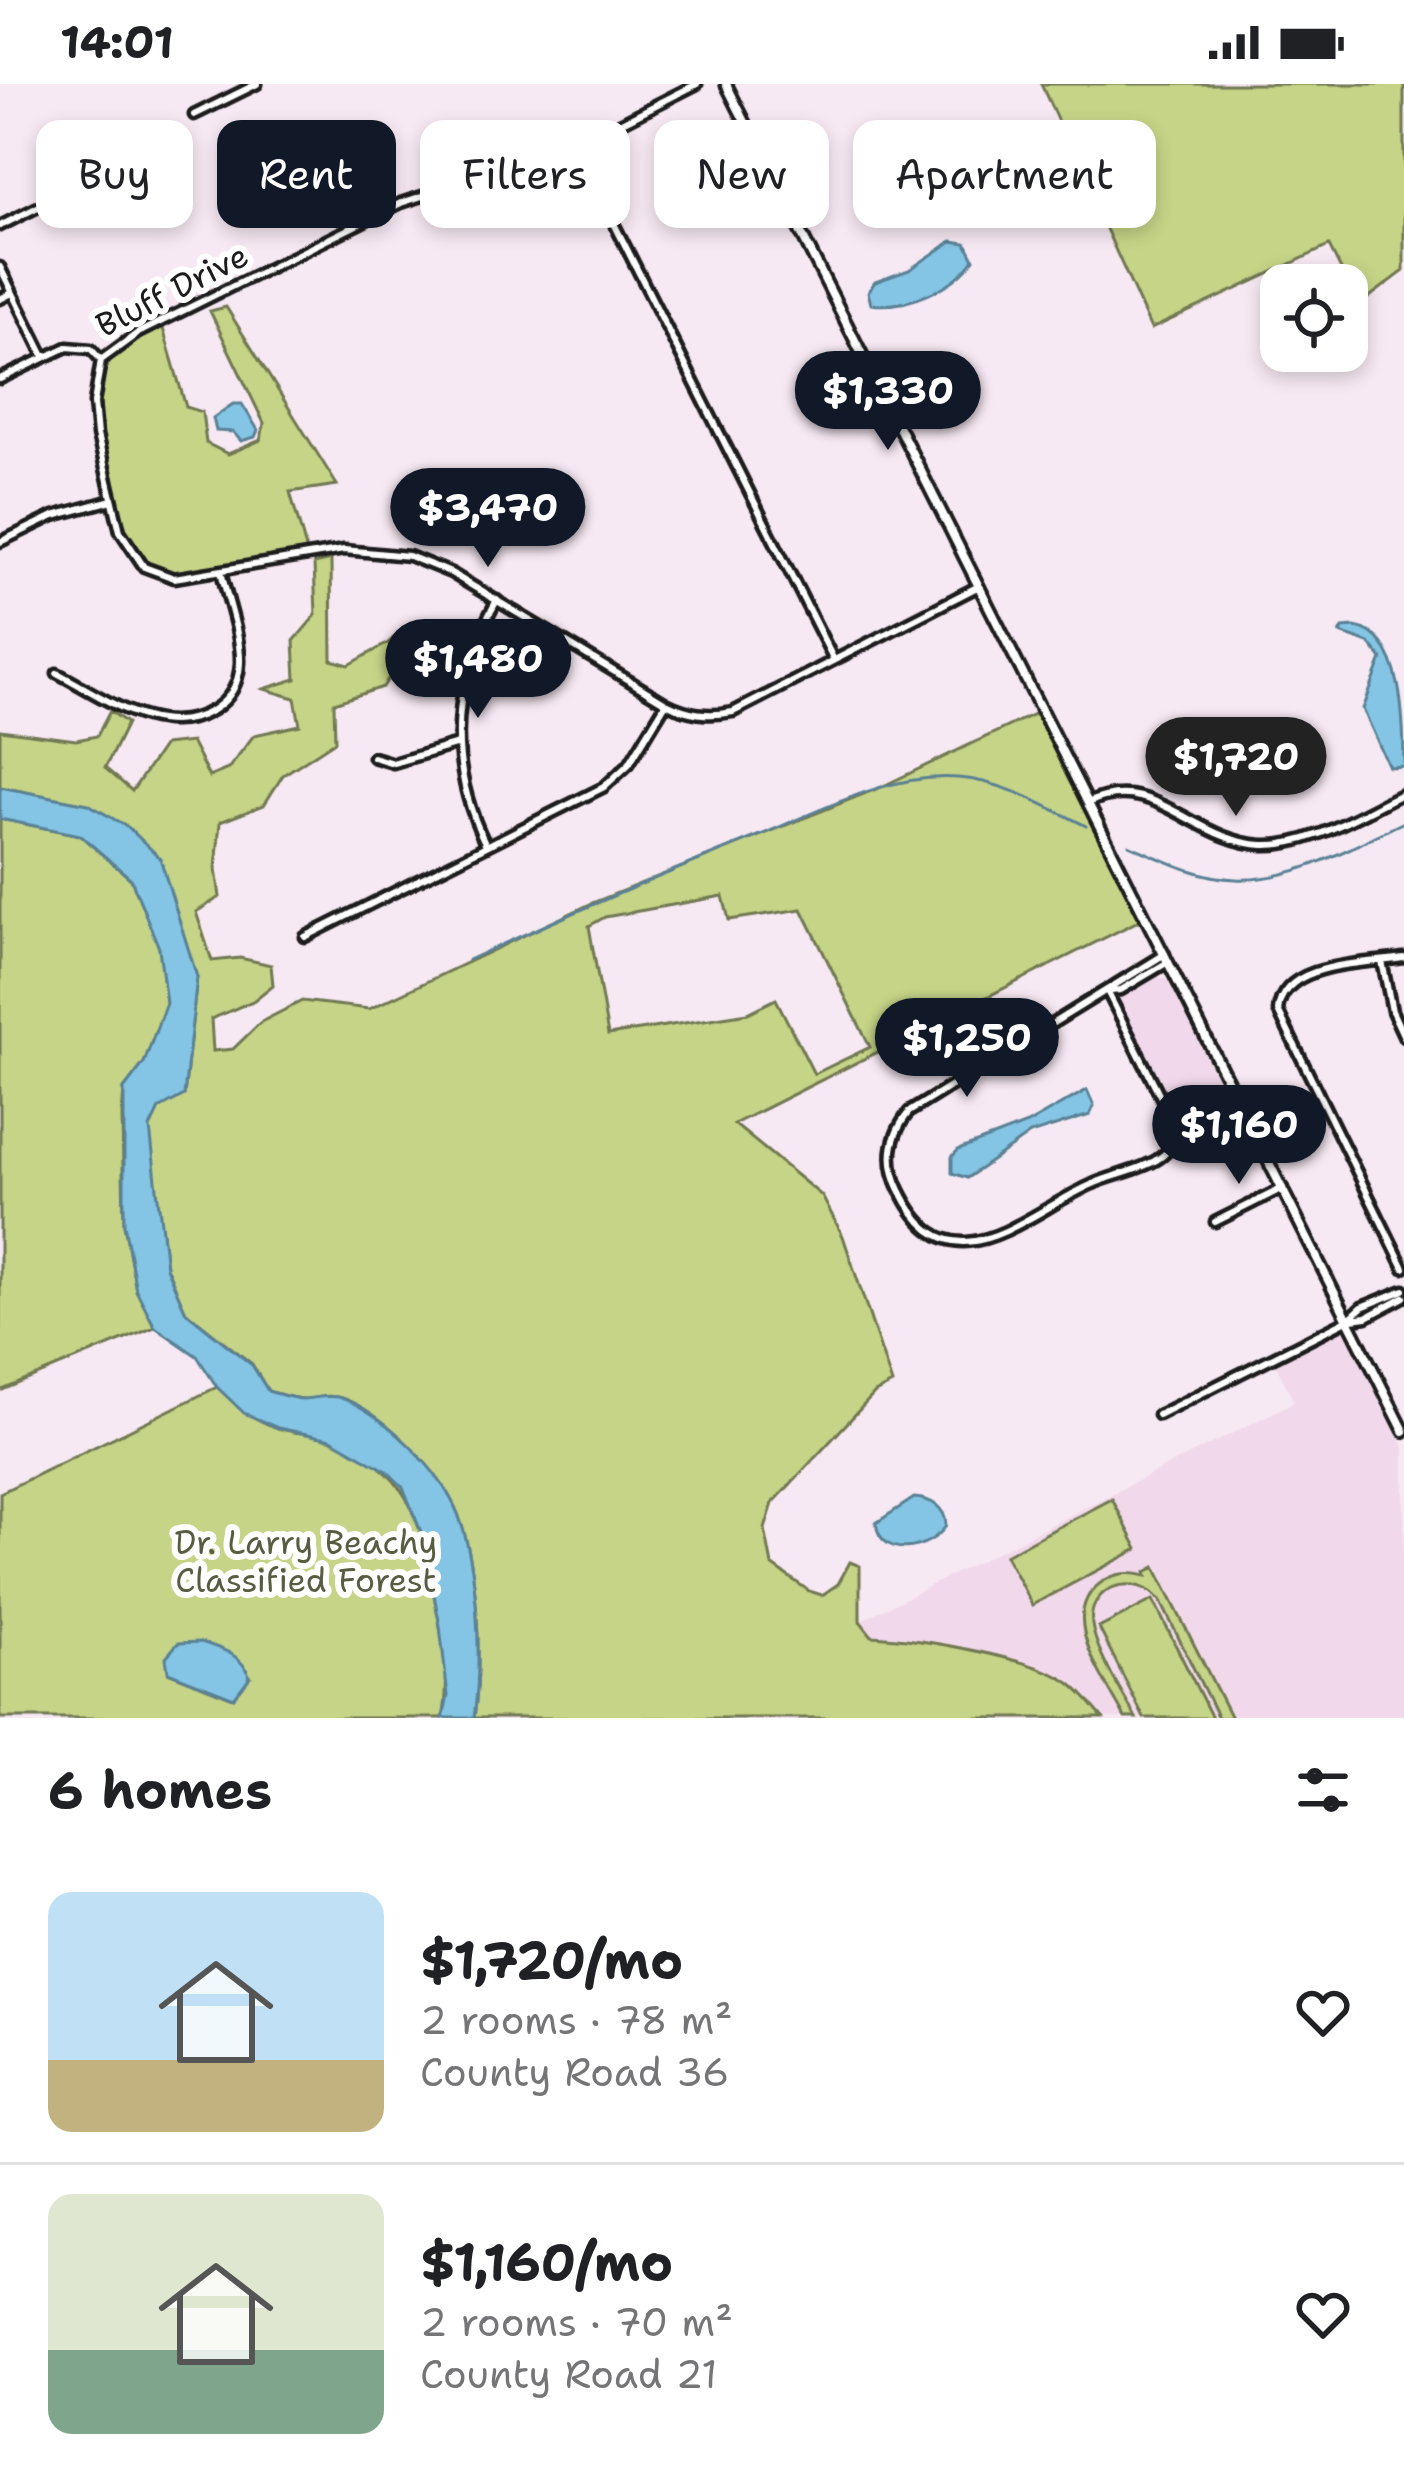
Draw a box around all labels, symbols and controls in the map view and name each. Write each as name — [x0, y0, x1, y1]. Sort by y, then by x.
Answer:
text: 14:01 — [60, 12, 174, 72]
chip: Buy — [36, 120, 193, 228]
chip: Rent — [217, 120, 396, 228]
chip: Filters — [420, 120, 630, 228]
chip: New — [654, 120, 829, 228]
chip: Apartment — [853, 120, 1156, 228]
street label: Bluff Drive — [88, 232, 256, 348]
map controls — [1260, 264, 1368, 372]
button: locate — [1260, 264, 1368, 372]
pin: $1,330 — [790, 351, 986, 453]
text: $1,330 — [822, 364, 954, 416]
pin: $3,470 — [390, 468, 586, 570]
text: $3,470 — [417, 481, 559, 533]
pin: $1,480 — [380, 619, 576, 721]
text: $1,480 — [412, 632, 544, 684]
pin: $1,720 — [1138, 717, 1334, 819]
text: $1,720 — [1172, 730, 1300, 782]
pin: $1,250 — [869, 998, 1065, 1100]
text: $1,250 — [902, 1011, 1032, 1063]
pin: $1,160 — [1141, 1085, 1337, 1187]
text: $1,160 — [1179, 1098, 1299, 1150]
park label: Dr. Larry Beachy Classified Forest — [174, 1520, 438, 1603]
text: 6 homes — [48, 1756, 272, 1824]
icon: filters — [1290, 1757, 1356, 1823]
text: $1,720/mo — [420, 1926, 683, 1994]
icon: home — [144, 1940, 288, 2084]
icon: heart — [1290, 1979, 1356, 2045]
text: 2 rooms · 78 m² — [420, 1994, 732, 2046]
text: County Road 36 — [420, 2046, 729, 2098]
text: $1,160/mo — [420, 2228, 673, 2296]
icon: home — [144, 2242, 288, 2386]
icon: heart — [1290, 2281, 1356, 2347]
text: 2 rooms · 70 m² — [420, 2296, 733, 2348]
text: County Road 21 — [420, 2348, 717, 2400]

